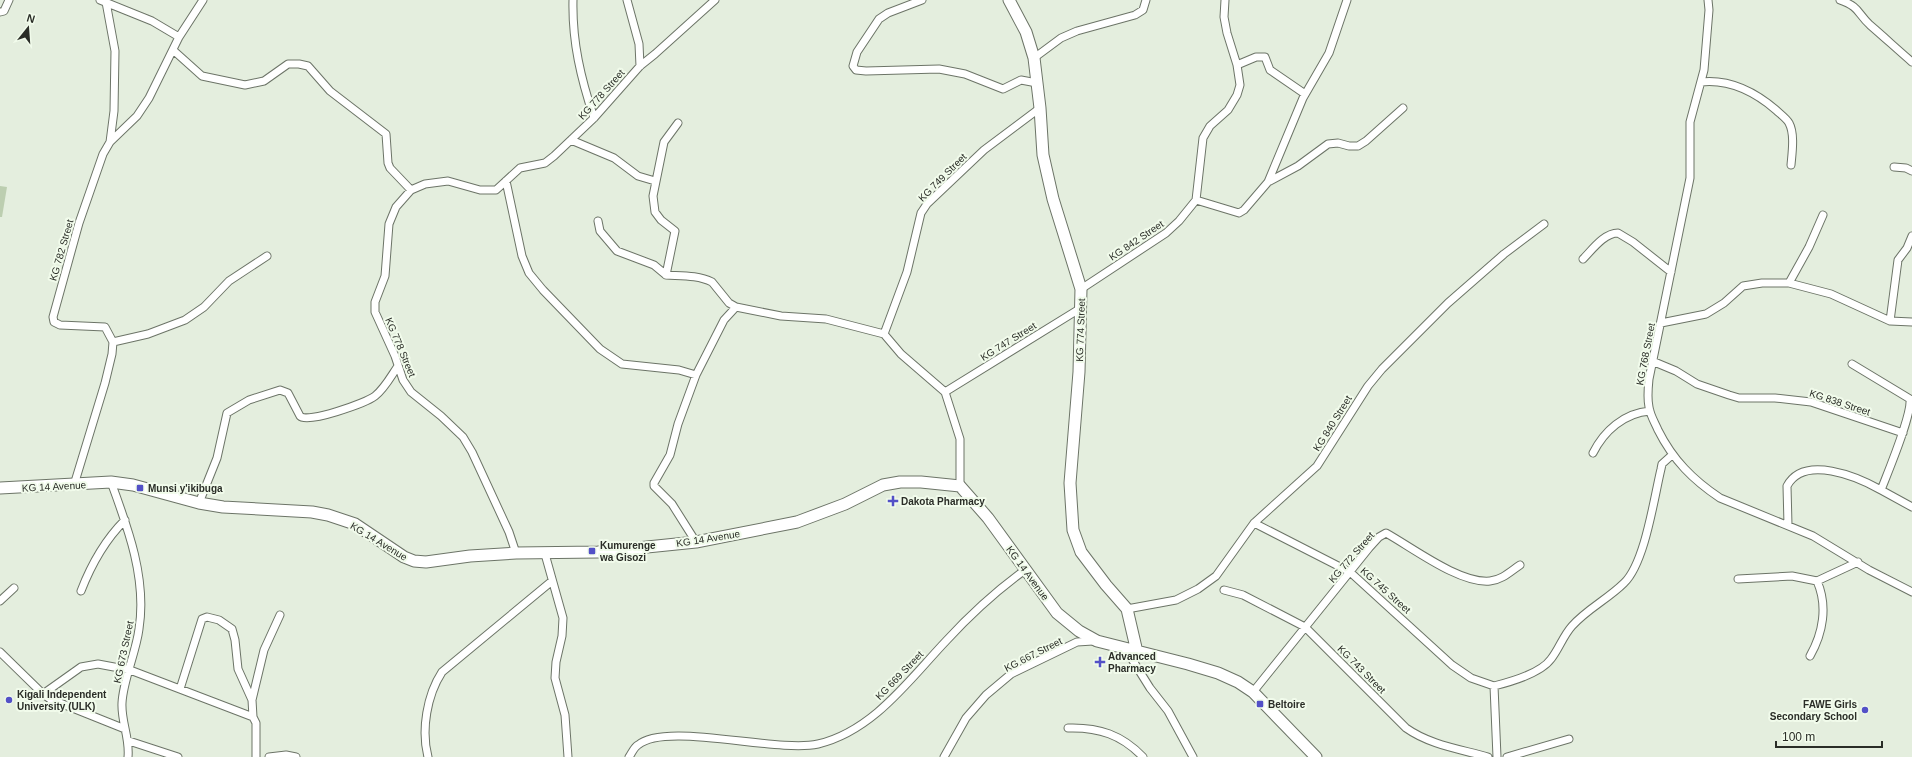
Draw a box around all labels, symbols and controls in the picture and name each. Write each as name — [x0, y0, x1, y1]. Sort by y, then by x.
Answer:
north arrow — [8, 8, 48, 48]
text: N — [25, 12, 37, 25]
street label: KG 778 Street — [576, 67, 627, 122]
street label: KG 749 Street — [916, 151, 969, 204]
street label: KG 782 Street — [47, 218, 76, 282]
street label: KG 842 Street — [1107, 218, 1166, 263]
street label: KG 774 Street — [1074, 298, 1087, 362]
street label: KG 778 Street — [383, 316, 418, 379]
street label: KG 747 Street — [978, 320, 1038, 363]
street label: KG 768 Street — [1634, 322, 1657, 386]
street label: KG 838 Street — [1808, 387, 1872, 418]
street label: KG 840 Street — [1311, 393, 1354, 453]
street label: KG 14 Avenue — [22, 479, 87, 494]
marker: Munsi y'ikibuga — [135, 483, 145, 493]
place label: Munsi y'ikibuga — [148, 483, 223, 494]
marker: Dakota Pharmacy — [888, 496, 898, 506]
place label: Dakota Pharmacy — [901, 496, 985, 507]
street label: KG 14 Avenue — [348, 520, 410, 563]
street label: KG 14 Avenue — [675, 528, 741, 549]
street label: KG 772 Street — [1326, 530, 1376, 585]
place label: Kumurenge wa Gisozi — [599, 540, 656, 563]
street label: KG 14 Avenue — [1004, 544, 1051, 603]
marker: Kumurenge wa Gisozi — [587, 546, 597, 556]
street label: KG 745 Street — [1358, 565, 1413, 616]
street label: KG 673 Street — [112, 620, 136, 684]
street label: KG 667 Street — [1002, 635, 1064, 674]
street label: KG 743 Street — [1335, 643, 1388, 696]
street label: KG 669 Street — [873, 649, 925, 702]
place label: Advanced Pharmacy — [1108, 651, 1156, 674]
marker: Advanced Pharmacy — [1095, 657, 1105, 667]
place label: Kigali Independent University (ULK) — [17, 689, 107, 712]
marker: Kigali Independent University (ULK) — [4, 695, 14, 705]
marker: Beltoire — [1255, 699, 1265, 709]
place label: Beltoire — [1268, 699, 1306, 710]
place label: FAWE Girls Secondary School — [1770, 699, 1857, 722]
marker: FAWE Girls Secondary School — [1860, 705, 1870, 715]
scale bar — [1776, 723, 1882, 749]
text: 100 m — [1782, 730, 1815, 744]

